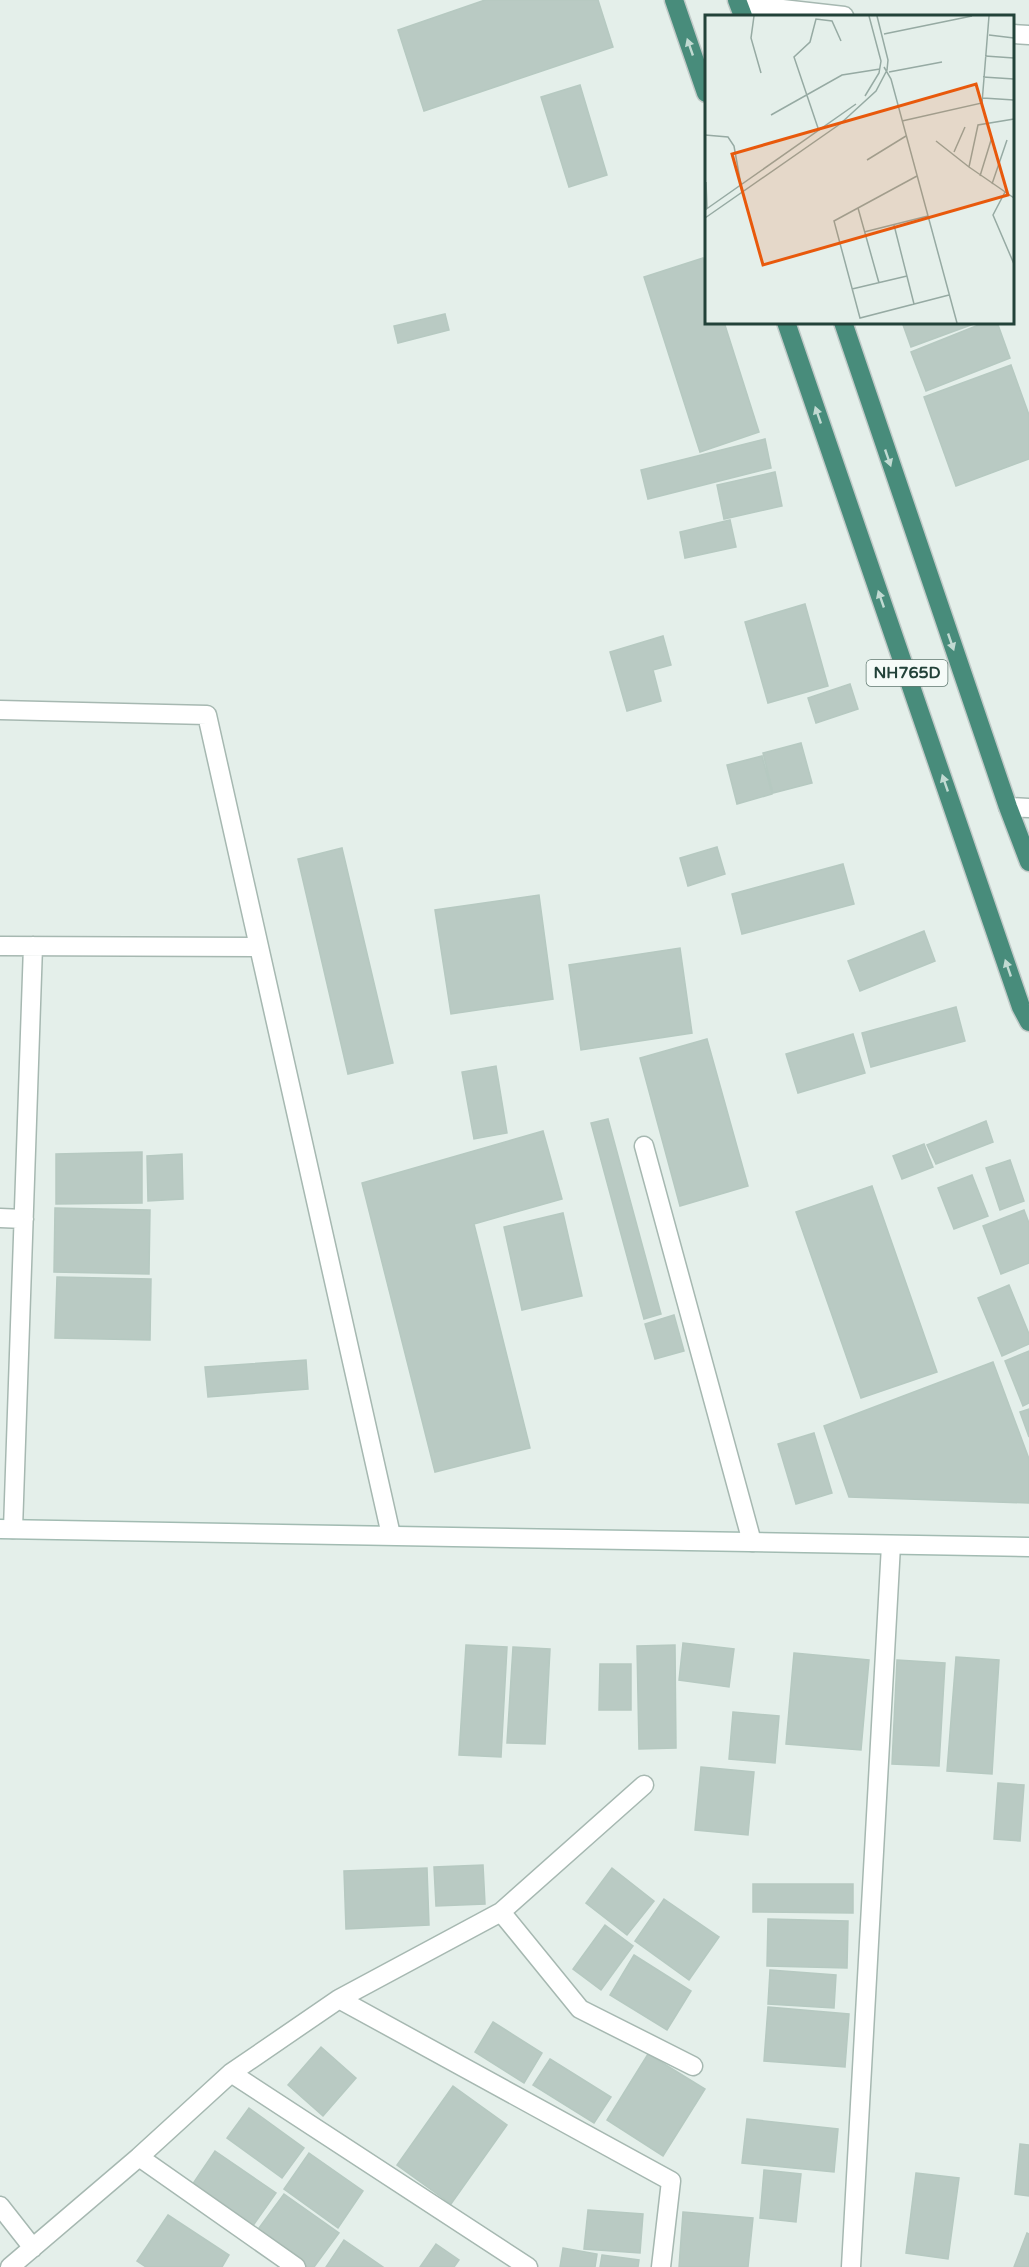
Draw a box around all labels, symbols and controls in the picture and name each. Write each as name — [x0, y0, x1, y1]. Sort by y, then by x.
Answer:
inset map — [705, 15, 1014, 324]
one-way arrow — [685, 38, 695, 56]
one-way arrow — [812, 405, 822, 423]
one-way arrow — [884, 449, 893, 467]
one-way arrow — [876, 590, 886, 608]
one-way arrow — [947, 633, 957, 651]
road number: NH765D — [866, 660, 948, 686]
one-way arrow — [939, 774, 949, 792]
one-way arrow — [1003, 959, 1012, 977]

